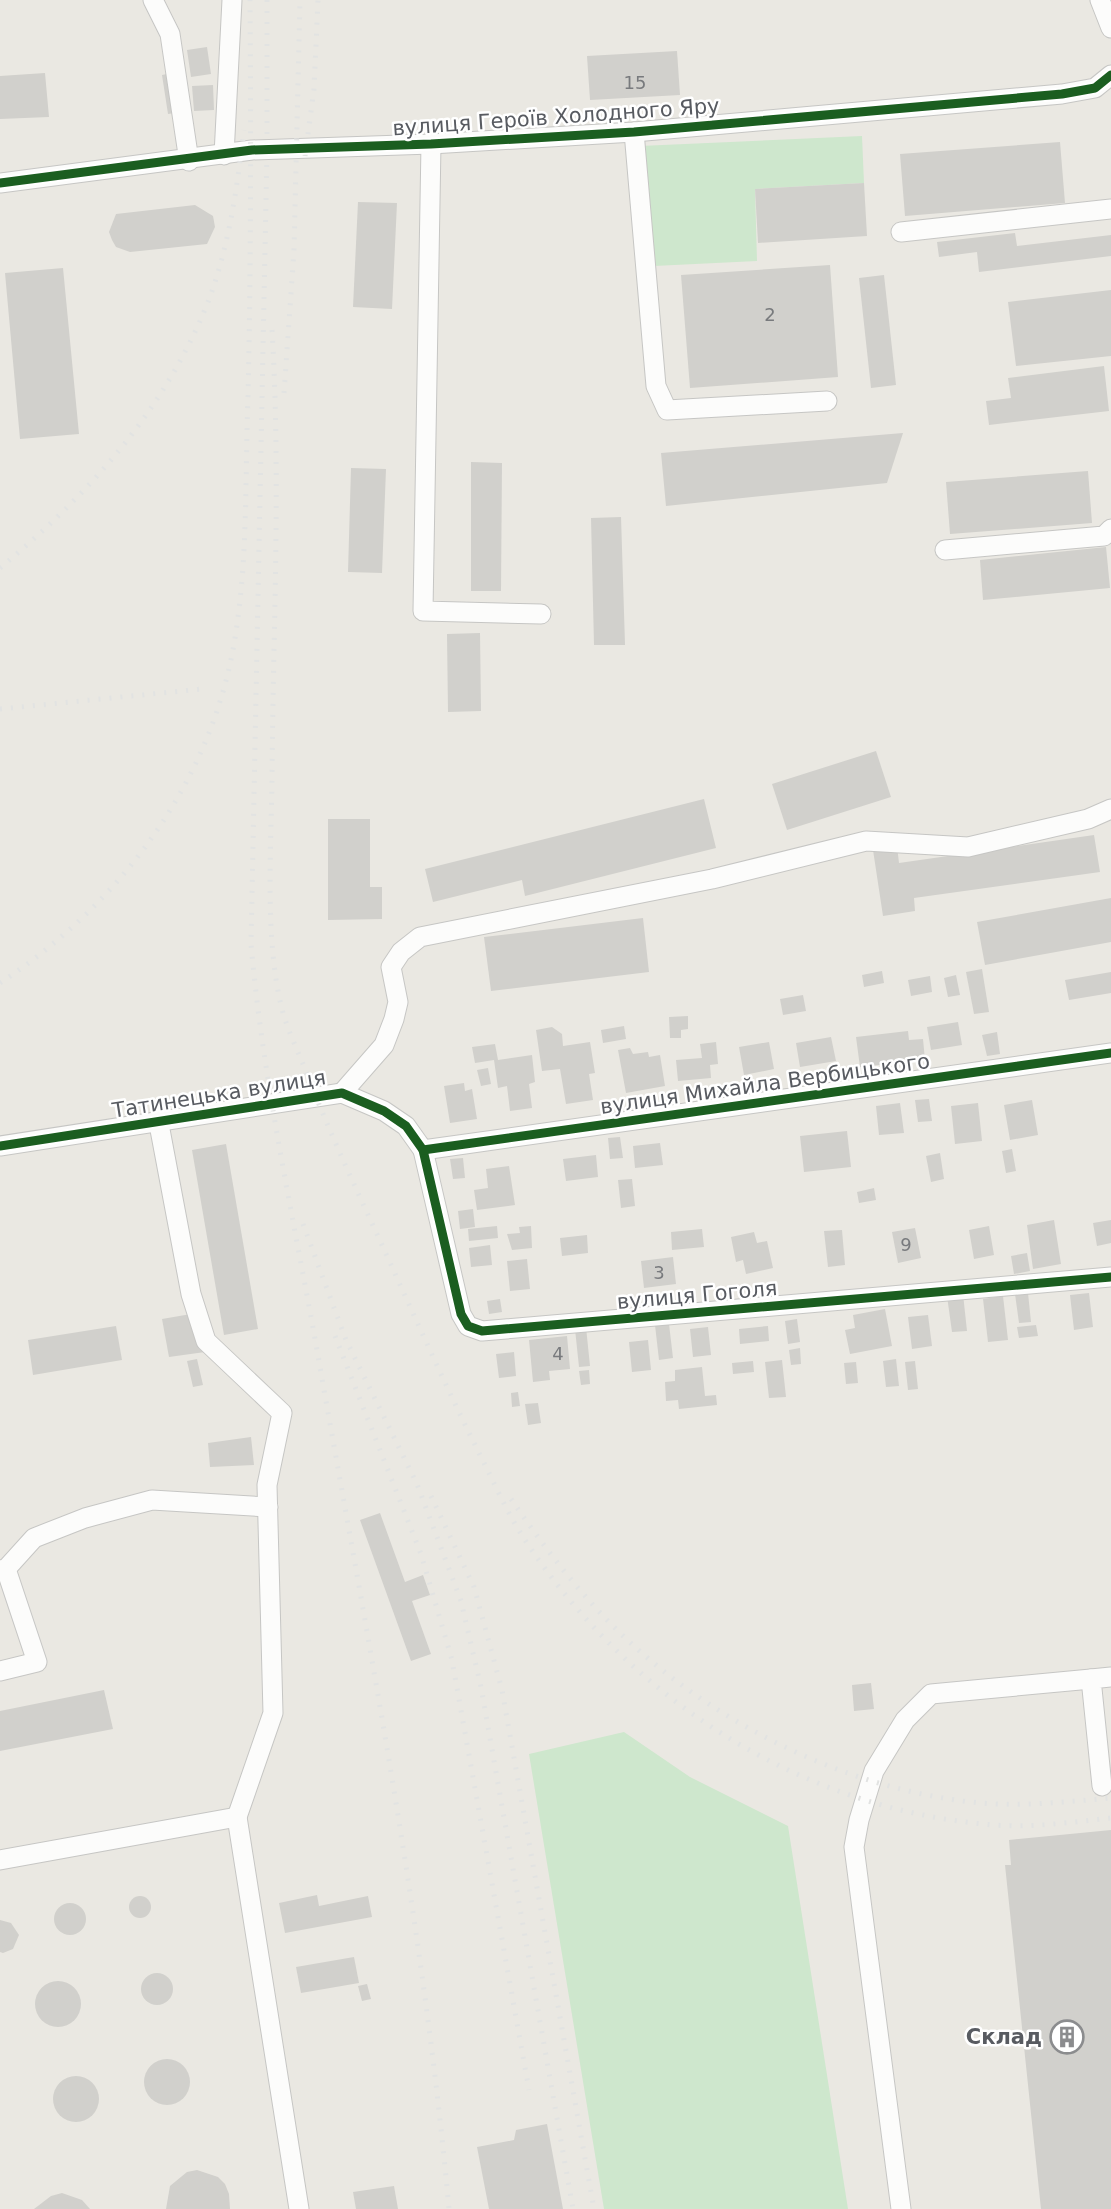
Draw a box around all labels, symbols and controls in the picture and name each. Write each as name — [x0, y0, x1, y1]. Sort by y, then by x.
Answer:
house number: 15 — [624, 72, 646, 93]
street label: вулиця Героїв Холодного Яру — [392, 94, 720, 140]
house number: 2 — [764, 304, 776, 325]
street label: вулиця Михайла Вербицького — [599, 1049, 931, 1119]
street label: Татинецька вулиця — [109, 1065, 328, 1123]
house number: 9 — [900, 1234, 912, 1255]
house number: 3 — [653, 1262, 665, 1283]
street label: вулиця Гоголя — [616, 1276, 778, 1314]
house number: 4 — [552, 1343, 564, 1364]
building icon: Склад — [1048, 2018, 1086, 2056]
place label: Склад — [966, 2025, 1042, 2049]

